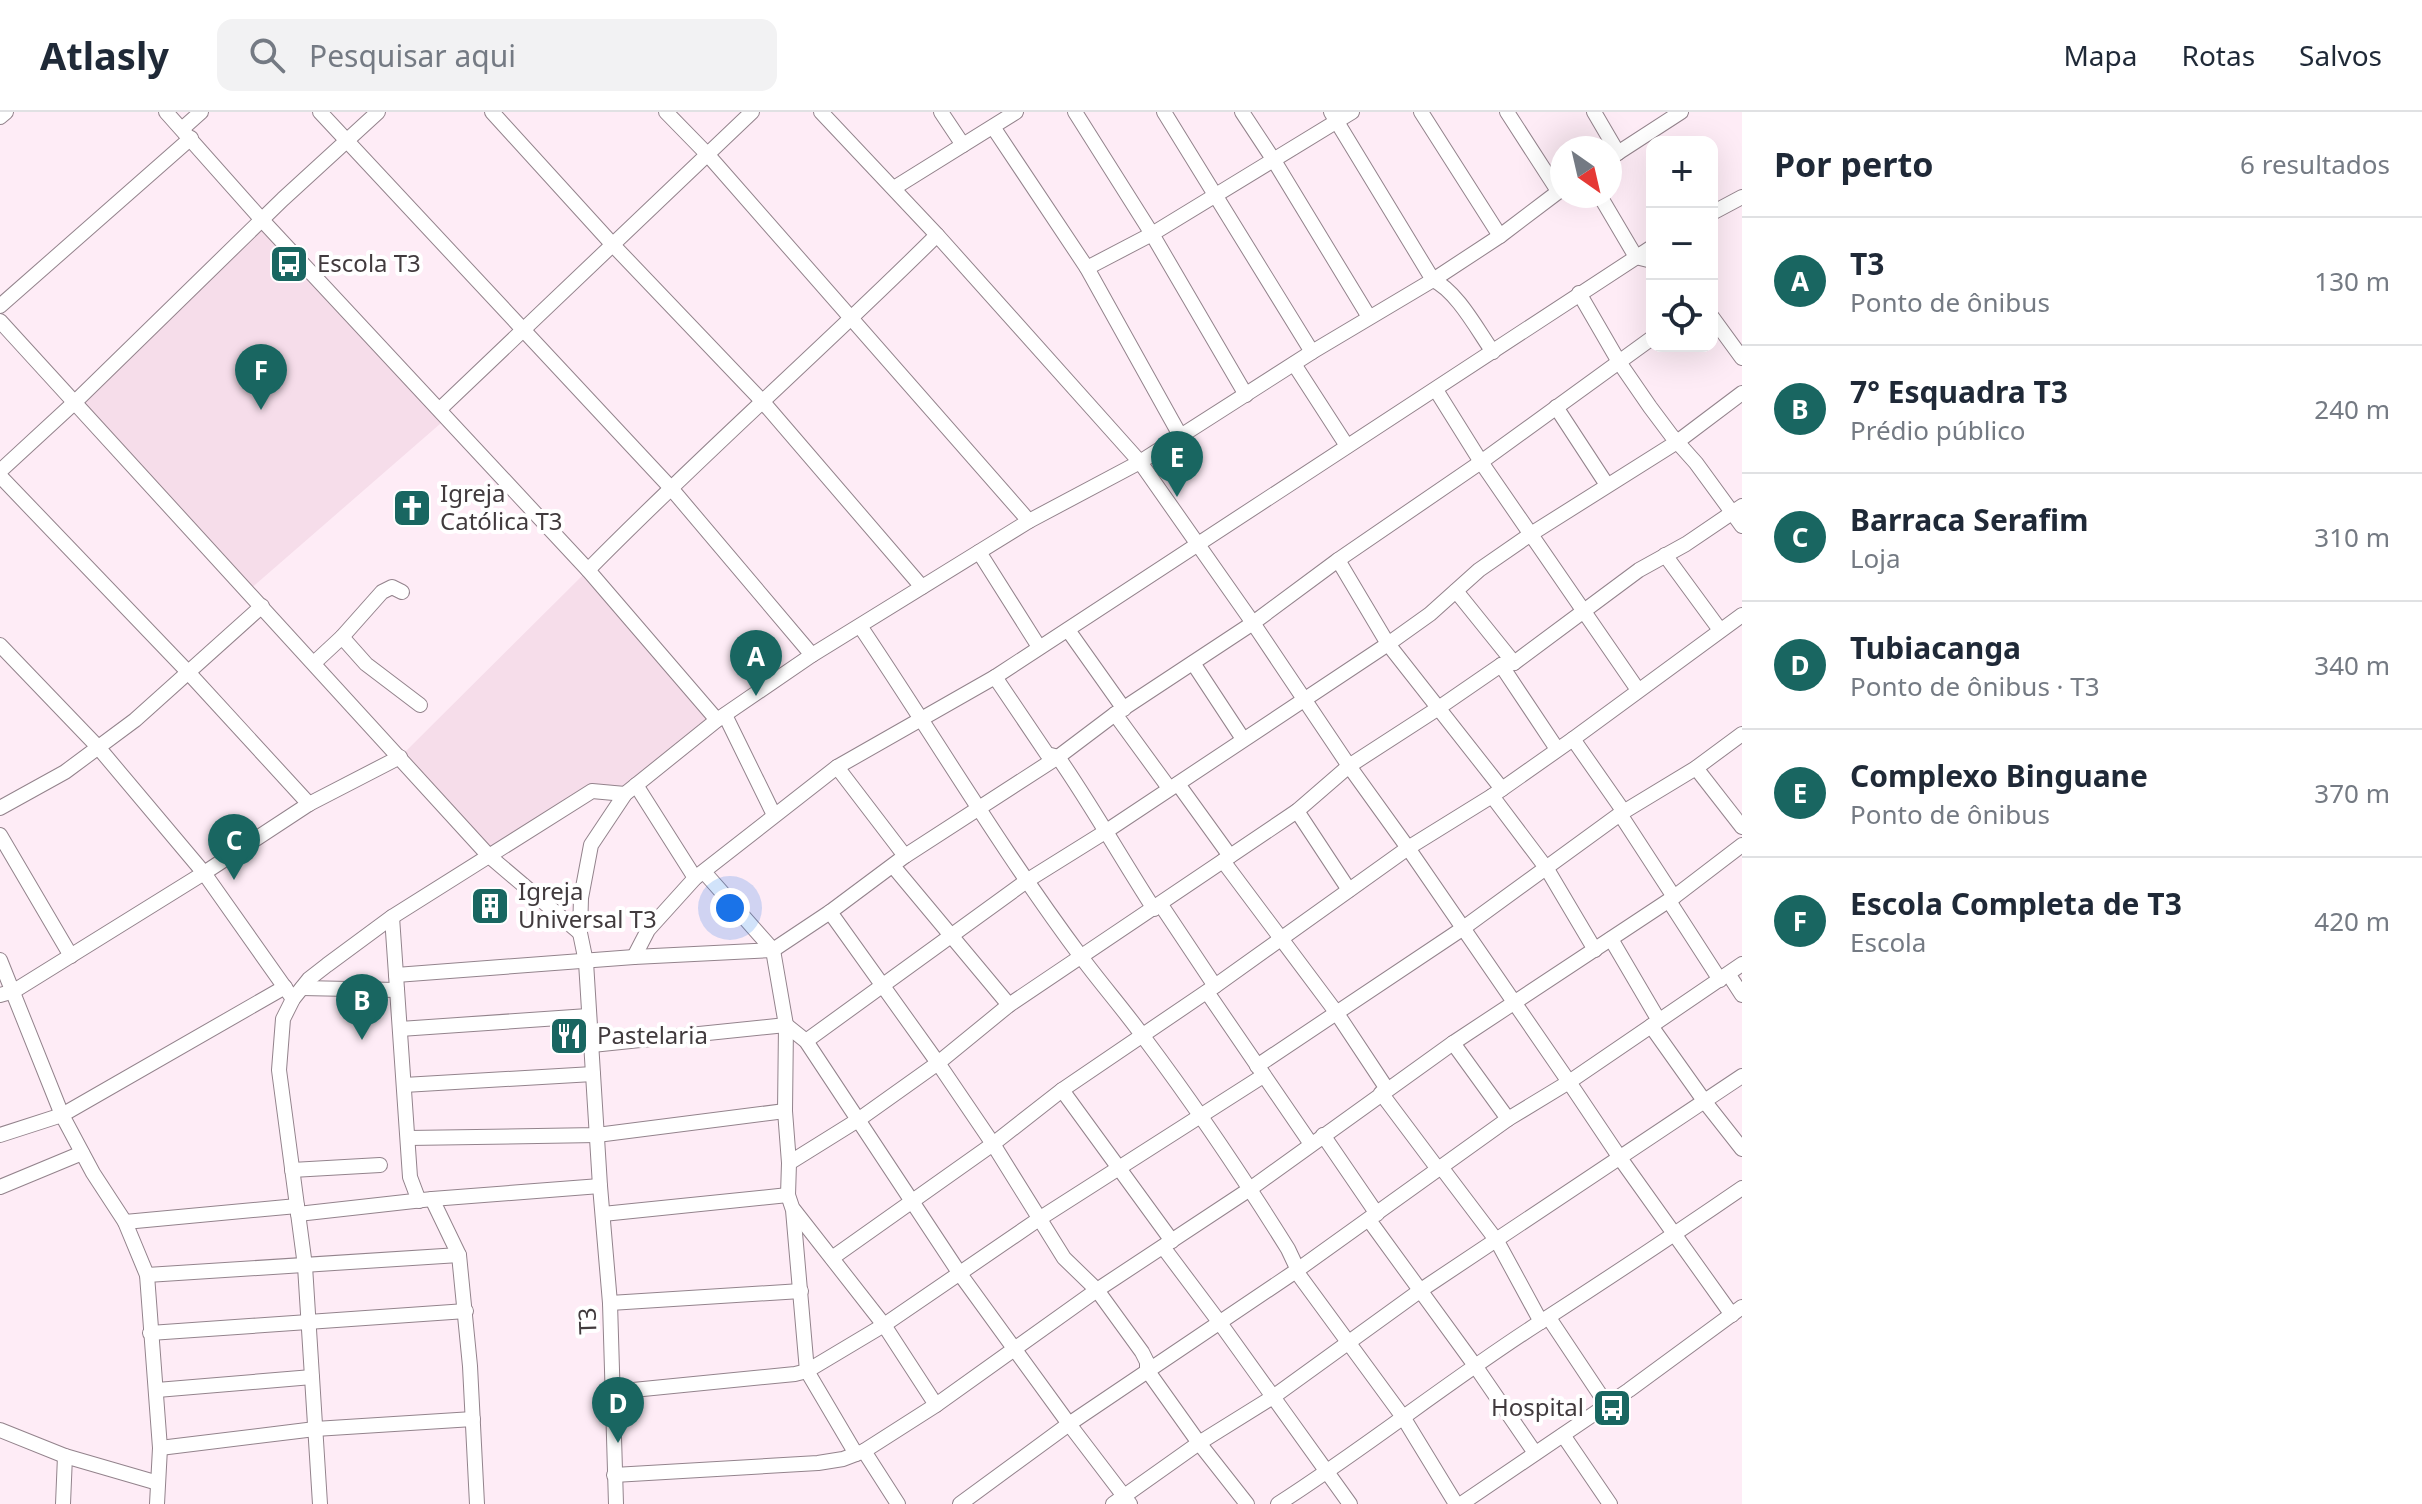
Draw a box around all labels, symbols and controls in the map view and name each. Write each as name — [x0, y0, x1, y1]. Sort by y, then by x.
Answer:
search box — [217, 19, 777, 91]
text: Atlasly — [40, 29, 169, 81]
icon: search — [245, 33, 289, 77]
text: Pesquisar aqui — [309, 35, 516, 76]
text: Mapa — [2063, 36, 2138, 74]
text: Rotas — [2182, 36, 2255, 74]
text: Salvos — [2299, 36, 2382, 74]
north arrow — [1550, 136, 1622, 208]
map controls — [1646, 136, 1718, 352]
button: + — [1646, 136, 1718, 208]
text: Por perto — [1774, 141, 1933, 187]
text: 6 resultados — [2240, 146, 2390, 182]
button: − — [1646, 208, 1718, 280]
bus stop icon: Escola T3 — [268, 243, 310, 285]
text: T3 — [1850, 243, 1884, 284]
place label: Escola T3 — [317, 246, 421, 279]
text: A — [1791, 263, 1809, 299]
text: 130 m — [2314, 263, 2390, 299]
button: locate — [1646, 280, 1718, 352]
text: Ponto de ônibus — [1850, 284, 2050, 320]
pin: F — [235, 344, 287, 410]
text: 7° Esquadra T3 — [1850, 371, 2068, 412]
text: B — [1791, 391, 1809, 427]
text: 240 m — [2314, 391, 2390, 427]
text: Prédio público — [1850, 412, 2025, 448]
pin: E — [1151, 431, 1203, 497]
place label: Igreja Católica T3 — [440, 476, 563, 537]
church icon: Igreja Católica T3 — [391, 487, 433, 529]
text: Barraca Serafim — [1850, 499, 2088, 540]
text: C — [1792, 519, 1808, 555]
text: 310 m — [2314, 519, 2390, 555]
text: Loja — [1850, 540, 1901, 576]
text: Tubiacanga — [1850, 627, 2021, 668]
pin: A — [730, 630, 782, 696]
text: D — [1790, 647, 1810, 683]
text: 340 m — [2314, 647, 2390, 683]
text: Ponto de ônibus · T3 — [1850, 668, 2100, 704]
text: Complexo Binguane — [1850, 755, 2148, 796]
text: E — [1793, 775, 1807, 811]
text: 370 m — [2314, 775, 2390, 811]
text: Ponto de ônibus — [1850, 796, 2050, 832]
pin: C — [208, 814, 260, 880]
place label: Igreja Universal T3 — [518, 874, 657, 935]
text: Escola Completa de T3 — [1850, 883, 2182, 924]
building icon: Igreja Universal T3 — [469, 885, 511, 927]
your location — [710, 888, 750, 928]
text: F — [1793, 903, 1807, 939]
text: 420 m — [2314, 903, 2390, 939]
text: Escola — [1850, 924, 1926, 960]
pin: B — [336, 974, 388, 1040]
restaurant icon: Pastelaria — [548, 1015, 590, 1057]
place label: Pastelaria — [597, 1018, 708, 1051]
street label: T3 — [570, 1307, 603, 1335]
pin: D — [592, 1377, 644, 1443]
bus stop icon: Hospital — [1591, 1387, 1633, 1429]
place label: Hospital — [1491, 1390, 1584, 1423]

